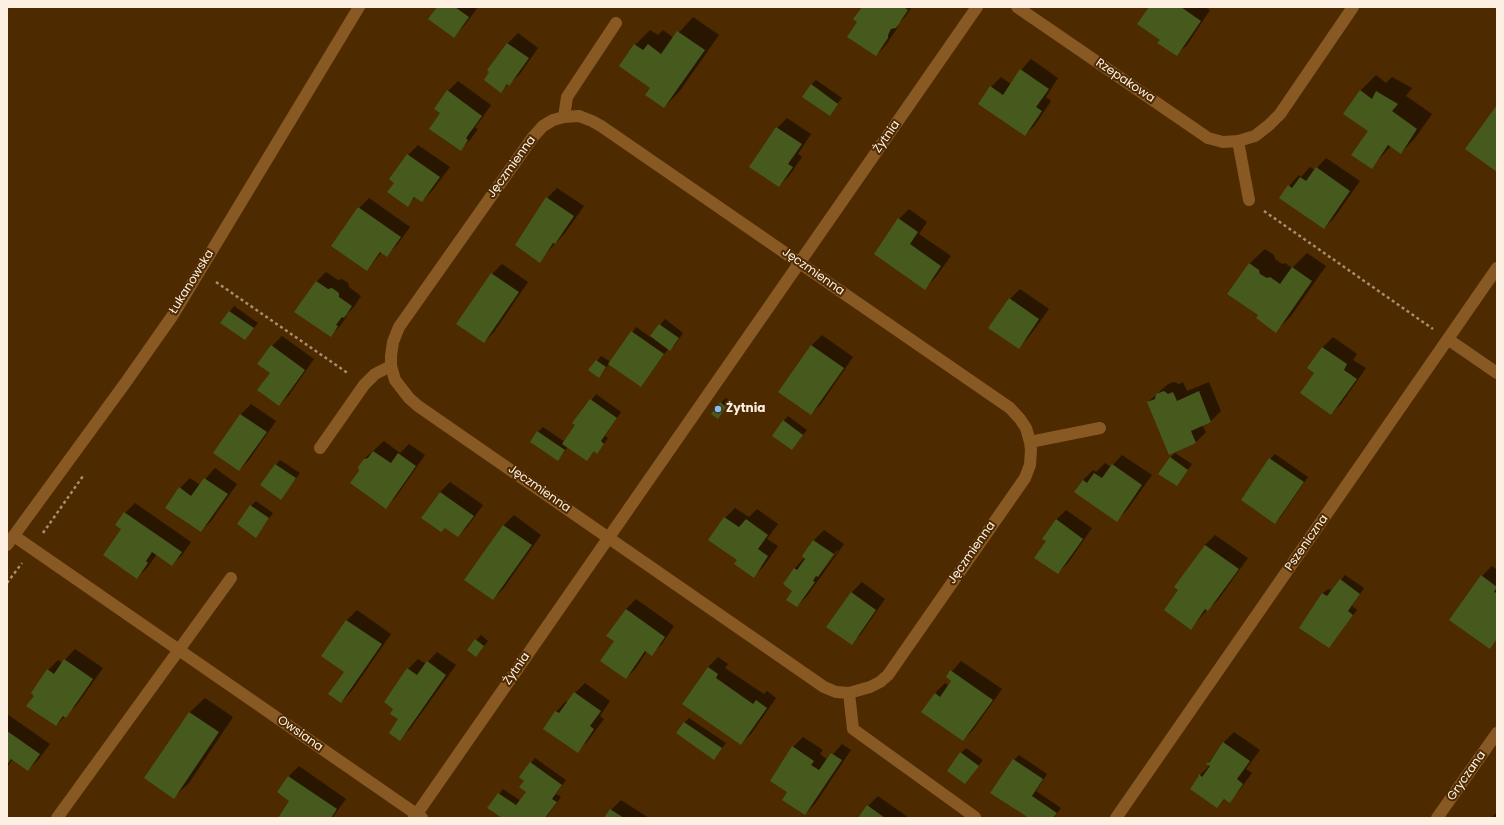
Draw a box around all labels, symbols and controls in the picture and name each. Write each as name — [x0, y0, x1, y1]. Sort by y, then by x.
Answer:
street label: Rzepakowa — [1093, 56, 1157, 106]
street label: Żytnia — [871, 118, 903, 156]
street label: Jęczmienna — [485, 133, 539, 201]
street label: Jęczmienna — [779, 245, 847, 299]
street label: Łukanowska — [167, 247, 217, 317]
place label: Żytnia — [726, 402, 765, 416]
marker: Żytnia — [713, 404, 723, 414]
street label: Jęczmienna — [505, 462, 573, 516]
street label: Pszeniczna — [1282, 512, 1332, 574]
street label: Jęczmienna — [945, 519, 999, 587]
street label: Żytnia — [501, 650, 533, 688]
street label: Owsiana — [274, 713, 326, 755]
street label: Gryczana — [1445, 748, 1489, 804]

